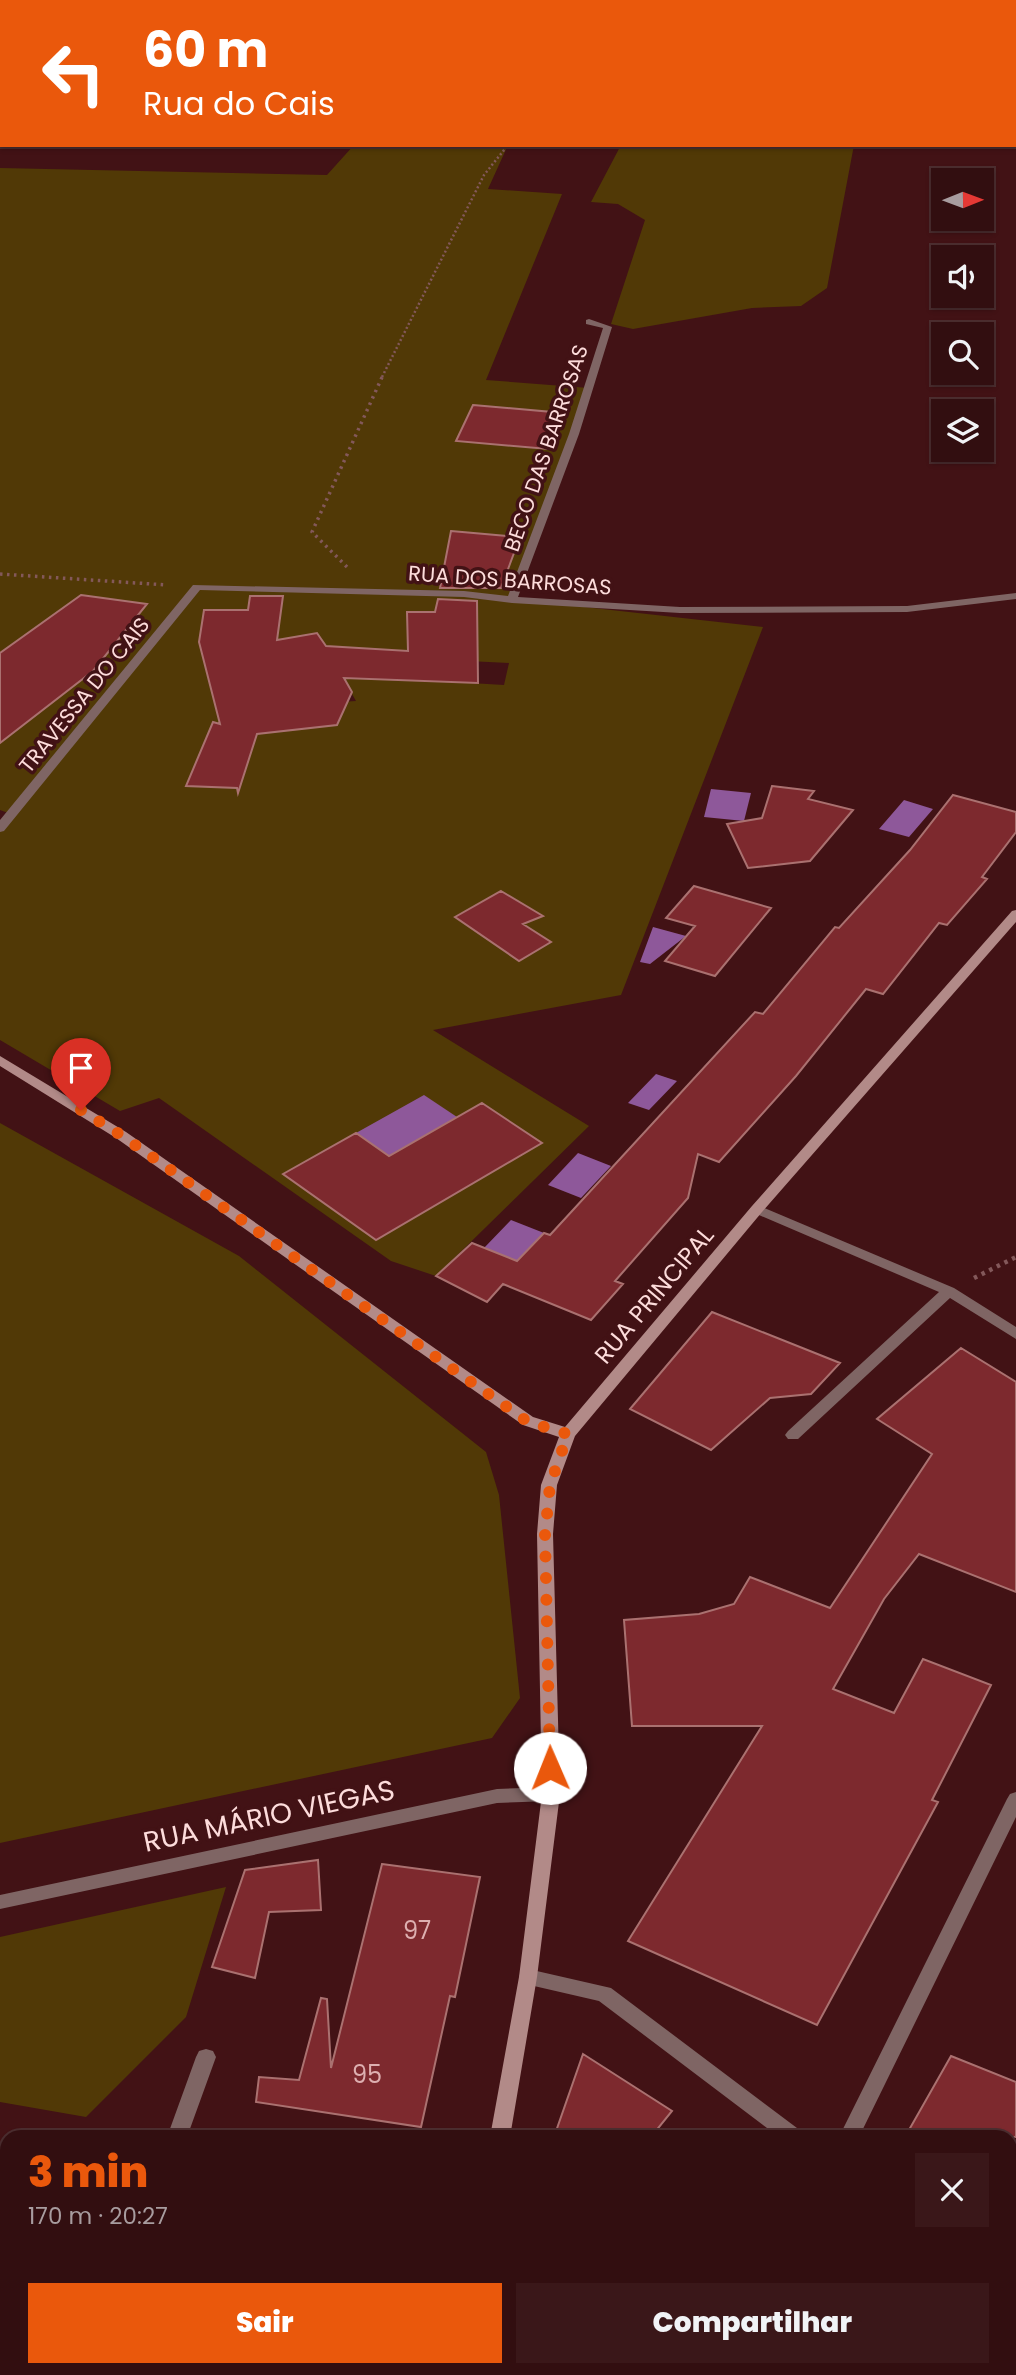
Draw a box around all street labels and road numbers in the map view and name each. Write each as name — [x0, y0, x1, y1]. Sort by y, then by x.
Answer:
street label: BECO DAS BARROSAS — [497, 341, 595, 555]
street label: RUA DOS BARROSAS — [407, 558, 613, 602]
street label: TRAVESSA DO CAIS — [12, 611, 156, 779]
street label: RUA PRINCIPAL — [587, 1219, 721, 1371]
street label: RUA MÁRIO VIEGAS — [140, 1770, 398, 1862]

